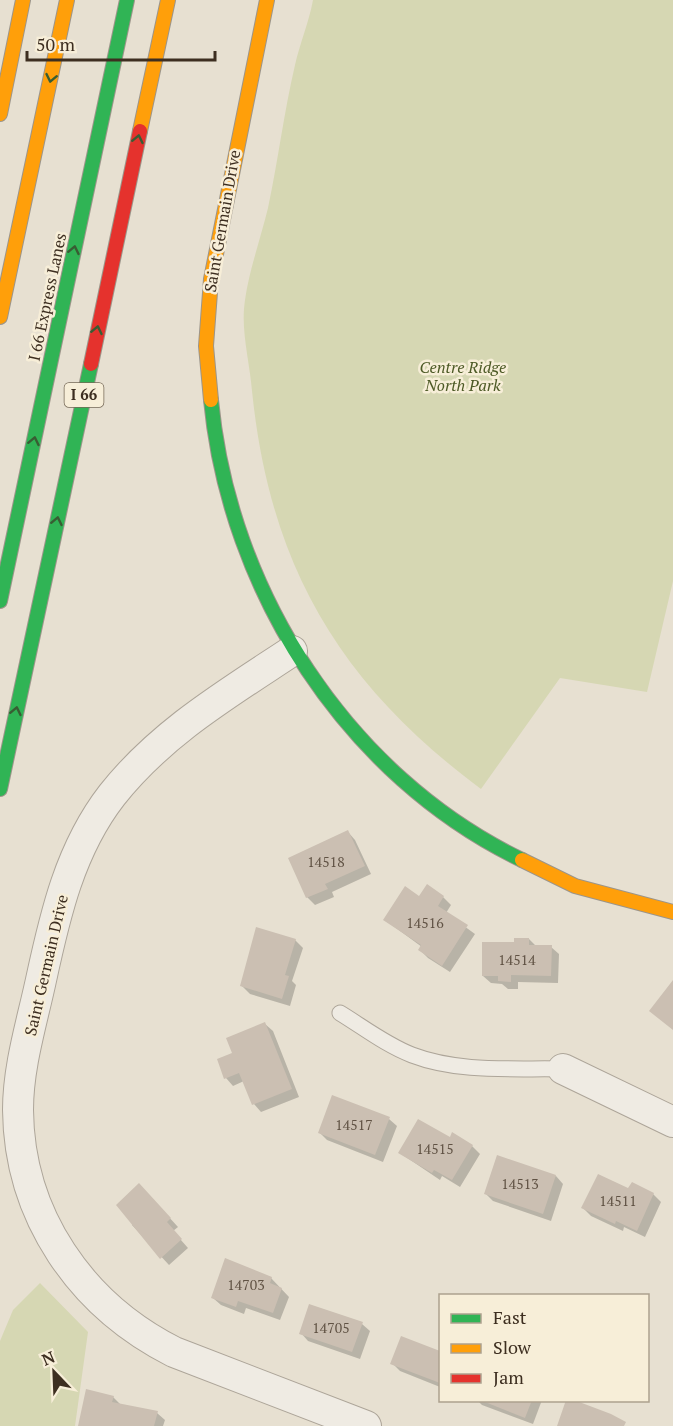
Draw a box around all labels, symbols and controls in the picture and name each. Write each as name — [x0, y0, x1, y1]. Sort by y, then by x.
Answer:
scale bar — [27, 24, 214, 62]
text: 50 m — [36, 32, 76, 56]
one-way arrow — [45, 73, 58, 83]
one-way arrow — [131, 135, 144, 145]
street label: Saint Germain Drive — [199, 148, 245, 294]
street label: I 66 Express Lanes — [23, 231, 71, 363]
one-way arrow — [67, 245, 80, 255]
one-way arrow — [90, 325, 103, 335]
park label: Centre Ridge North Park — [420, 356, 506, 396]
road number: I 66 — [64, 383, 104, 407]
one-way arrow — [27, 436, 40, 446]
one-way arrow — [49, 516, 62, 526]
one-way arrow — [9, 707, 22, 717]
house number: 14518 — [307, 852, 345, 871]
street label: Saint Germain Drive — [19, 892, 73, 1038]
house number: 14516 — [406, 913, 444, 932]
house number: 14514 — [498, 950, 536, 969]
house number: 14517 — [335, 1115, 373, 1134]
house number: 14515 — [416, 1139, 454, 1158]
house number: 14513 — [501, 1174, 539, 1193]
house number: 14511 — [599, 1191, 637, 1210]
house number: 14703 — [227, 1275, 265, 1294]
legend — [439, 1294, 649, 1402]
text: Fast — [493, 1305, 527, 1329]
house number: 14705 — [312, 1318, 350, 1337]
text: Slow — [493, 1335, 532, 1359]
north arrow — [24, 1342, 84, 1402]
text: N — [38, 1346, 58, 1371]
text: Jam — [493, 1365, 524, 1389]

